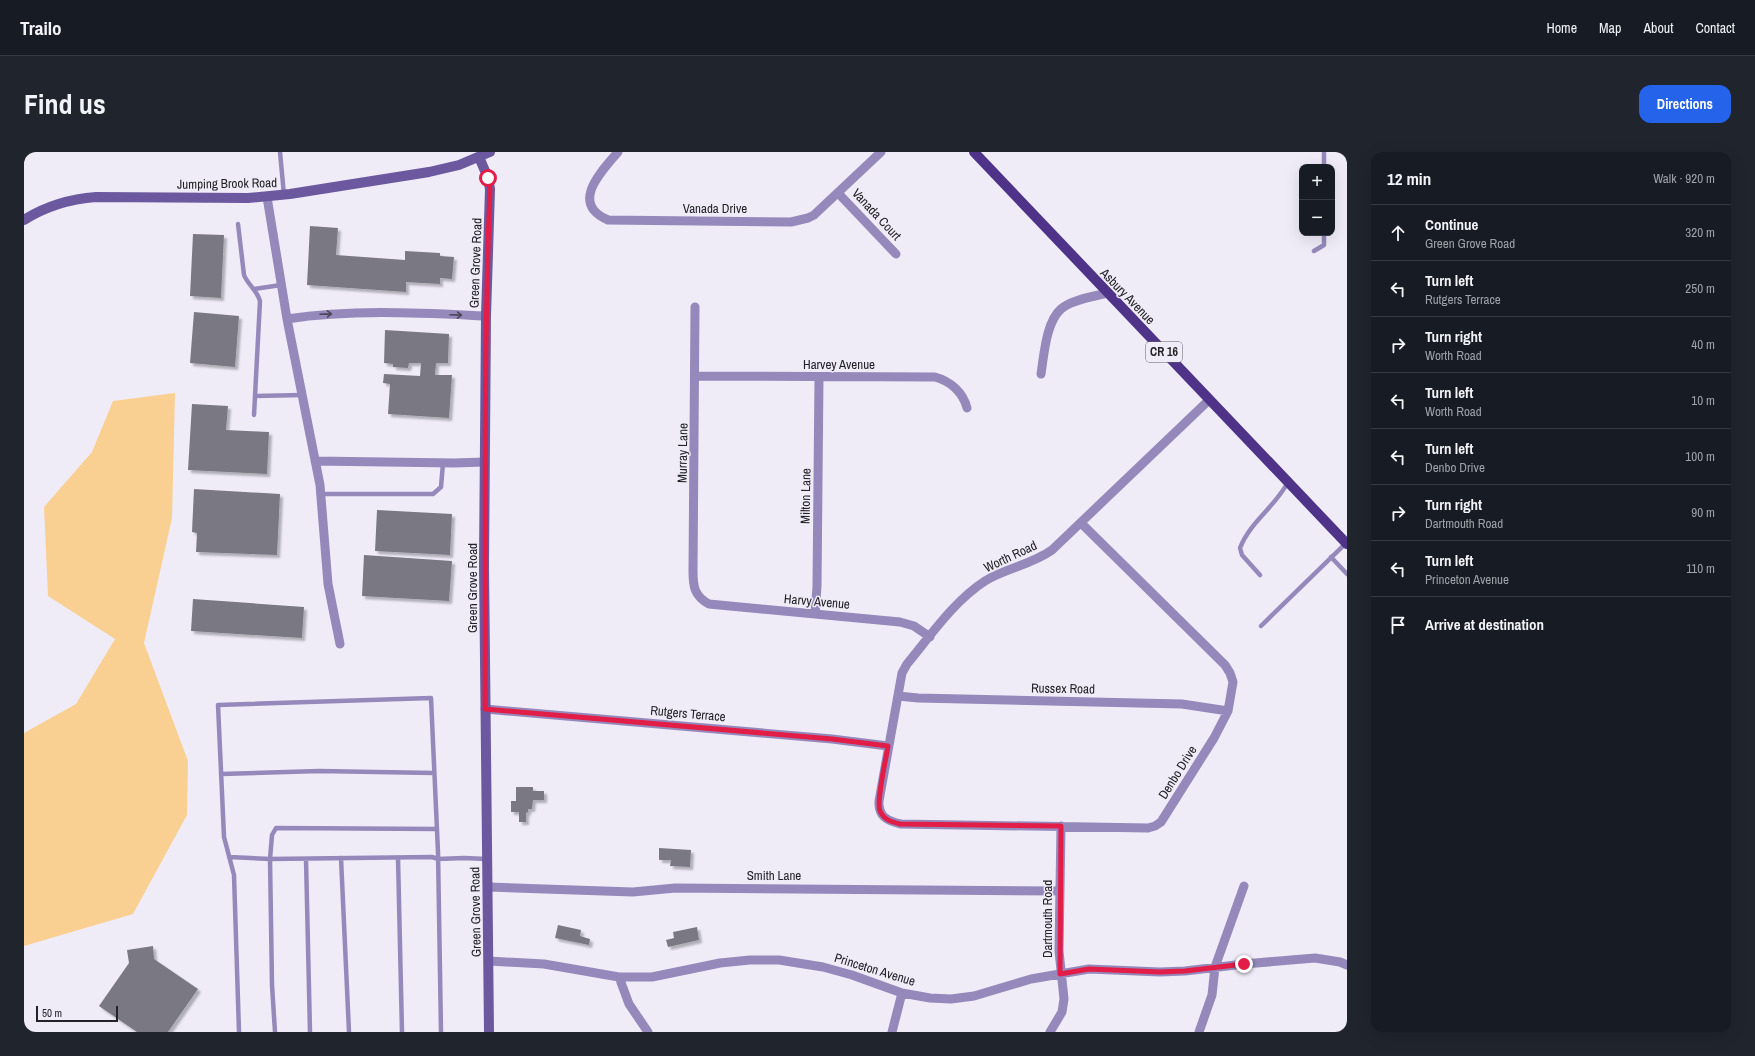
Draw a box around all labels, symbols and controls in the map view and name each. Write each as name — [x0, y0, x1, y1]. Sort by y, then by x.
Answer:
text: Trailo — [20, 15, 62, 41]
text: Home — [1546, 19, 1577, 37]
text: Map — [1599, 19, 1621, 37]
text: About — [1643, 19, 1673, 37]
text: Contact — [1695, 19, 1735, 37]
text: Find us — [24, 85, 106, 123]
button: Directions — [1639, 85, 1731, 123]
map controls — [1299, 164, 1335, 236]
button: + — [1299, 164, 1335, 200]
text: 12 min — [1387, 167, 1431, 190]
route start — [479, 169, 497, 187]
text: Walk · 920 m — [1653, 170, 1715, 187]
street label: Jumping Brook Road — [177, 174, 277, 193]
street label: Vanada Court — [848, 185, 905, 244]
street label: Vanada Drive — [683, 200, 747, 217]
button: − — [1299, 200, 1335, 236]
text: Continue — [1425, 214, 1478, 235]
street label: Green Grove Road — [465, 218, 486, 308]
icon: ahead — [1387, 222, 1409, 244]
text: 320 m — [1685, 224, 1715, 241]
text: Green Grove Road — [1425, 235, 1515, 252]
street label: Asbury Avenue — [1096, 264, 1159, 328]
text: Turn left — [1425, 270, 1473, 291]
icon: left — [1387, 278, 1409, 300]
text: 250 m — [1685, 280, 1715, 297]
text: Rutgers Terrace — [1425, 291, 1501, 308]
one-way arrow — [319, 310, 332, 318]
one-way arrow — [449, 311, 462, 318]
text: Turn right — [1425, 326, 1482, 347]
icon: right — [1387, 334, 1409, 356]
text: 40 m — [1691, 336, 1715, 353]
road number: CR 16 — [1146, 342, 1182, 362]
text: Worth Road — [1425, 347, 1482, 364]
street label: Harvey Avenue — [803, 356, 875, 373]
text: Turn left — [1425, 382, 1473, 403]
icon: left — [1387, 390, 1409, 412]
text: 10 m — [1691, 392, 1715, 409]
text: Worth Road — [1425, 403, 1482, 420]
street label: Murray Lane — [673, 423, 692, 483]
text: Turn left — [1425, 438, 1473, 459]
icon: left — [1387, 446, 1409, 468]
text: 100 m — [1685, 448, 1715, 465]
text: Denbo Drive — [1425, 459, 1485, 476]
street label: Milton Lane — [797, 468, 814, 524]
text: Turn right — [1425, 494, 1482, 515]
icon: right — [1387, 502, 1409, 524]
text: 90 m — [1691, 504, 1715, 521]
text: Dartmouth Road — [1425, 515, 1503, 532]
street label: Worth Road — [981, 537, 1040, 576]
street label: Green Grove Road — [464, 543, 481, 633]
text: Turn left — [1425, 550, 1473, 571]
icon: left — [1387, 558, 1409, 580]
text: 110 m — [1686, 560, 1715, 577]
text: Princeton Avenue — [1425, 571, 1509, 588]
street label: Harvy Avenue — [783, 590, 851, 613]
icon: arrive — [1387, 614, 1409, 636]
text: Arrive at destination — [1425, 614, 1544, 635]
street label: Russex Road — [1031, 679, 1095, 698]
street label: Rutgers Terrace — [650, 702, 726, 725]
street label: Denbo Drive — [1154, 742, 1201, 802]
street label: Green Grove Road — [466, 867, 485, 957]
street label: Smith Lane — [747, 867, 801, 884]
street label: Dartmouth Road — [1039, 880, 1056, 958]
street label: Princeton Avenue — [832, 949, 918, 990]
route end — [1235, 955, 1253, 973]
scale bar — [36, 1004, 118, 1023]
text: 50 m — [42, 1006, 62, 1020]

